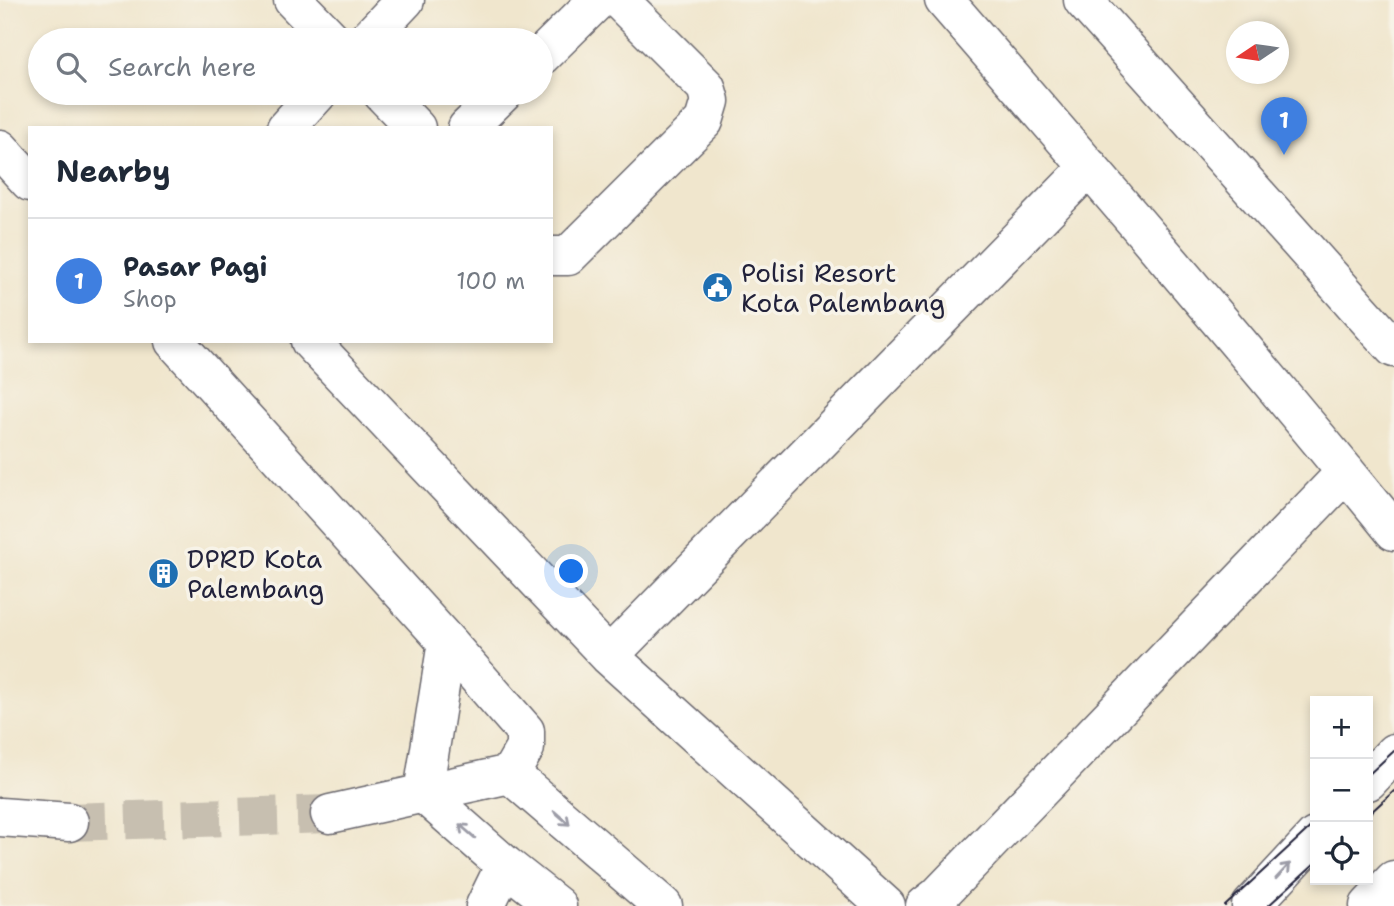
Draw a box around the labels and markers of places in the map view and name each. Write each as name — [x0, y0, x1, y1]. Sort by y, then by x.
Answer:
pin: 1 — [1261, 97, 1307, 155]
place label: Polisi Resort Kota Palembang — [741, 255, 945, 320]
public building icon: Polisi Resort Kota Palembang — [701, 270, 735, 304]
place label: DPRD Kota Palembang — [187, 541, 324, 606]
building icon: DPRD Kota Palembang — [147, 556, 181, 590]

